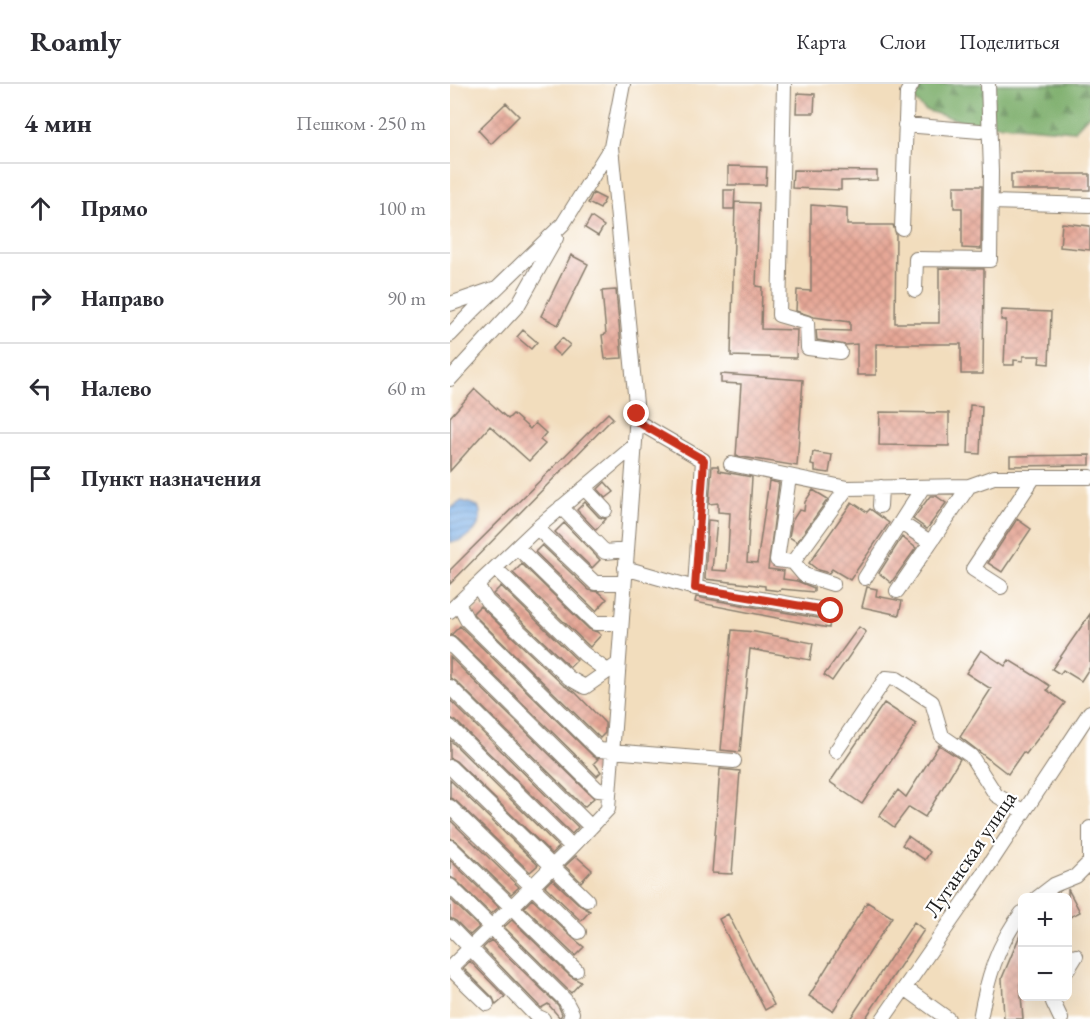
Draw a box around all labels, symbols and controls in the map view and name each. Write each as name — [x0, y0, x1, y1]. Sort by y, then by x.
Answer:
text: Roamly — [30, 23, 121, 59]
text: Карта — [796, 28, 846, 55]
text: Слои — [879, 28, 926, 55]
text: Поделиться — [959, 28, 1060, 55]
text: 4 мин — [24, 106, 92, 140]
text: Пешком · 250 m — [296, 110, 426, 136]
icon: ahead — [24, 192, 57, 225]
text: Прямо — [81, 194, 148, 223]
text: 100 m — [378, 195, 426, 221]
icon: right — [24, 282, 57, 315]
text: Направо — [81, 284, 164, 313]
text: 90 m — [387, 285, 426, 311]
icon: left — [24, 372, 57, 405]
text: Налево — [81, 374, 151, 403]
text: 60 m — [387, 375, 426, 401]
route end — [623, 400, 649, 426]
icon: arrive — [24, 462, 57, 495]
text: Пункт назначения — [81, 464, 261, 493]
route start — [817, 597, 843, 623]
street label: Луганская улица — [917, 785, 1023, 923]
map controls — [1018, 893, 1072, 1001]
button: + — [1018, 893, 1072, 947]
button: − — [1018, 947, 1072, 1001]

